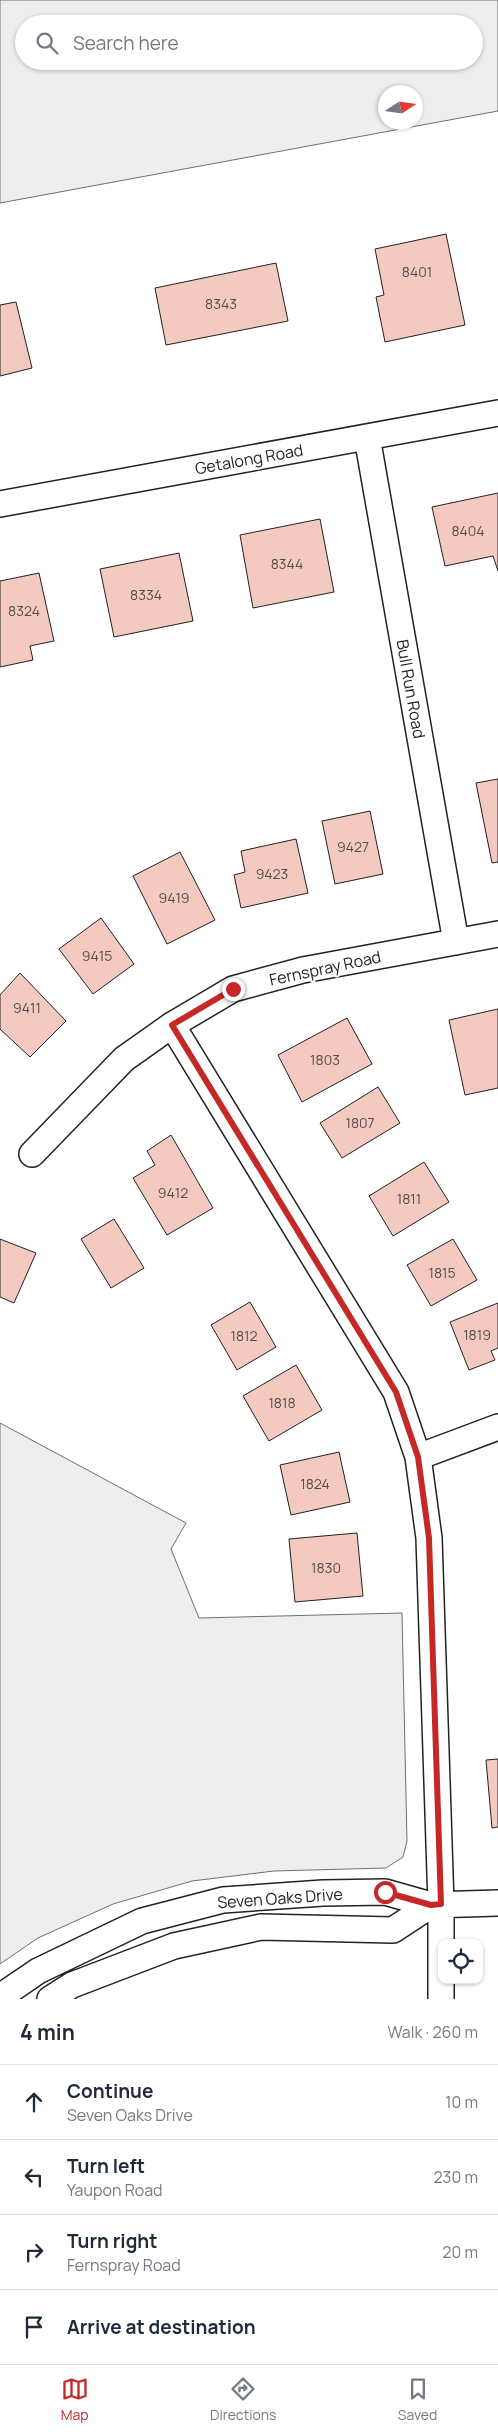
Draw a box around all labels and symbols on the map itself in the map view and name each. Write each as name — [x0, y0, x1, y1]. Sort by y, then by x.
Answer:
north arrow — [378, 85, 423, 130]
house number: 8401 — [402, 262, 432, 281]
house number: 8343 — [205, 294, 237, 313]
street label: Getalong Road — [193, 439, 305, 479]
house number: 8404 — [451, 521, 485, 540]
house number: 8344 — [271, 554, 303, 573]
house number: 8334 — [130, 585, 162, 604]
house number: 8324 — [8, 601, 40, 620]
street label: Bull Run Road — [391, 638, 431, 740]
house number: 9427 — [337, 837, 369, 856]
house number: 9423 — [256, 864, 288, 883]
house number: 9419 — [158, 888, 190, 907]
street label: Fernspray Road — [267, 945, 383, 991]
house number: 9415 — [82, 946, 112, 965]
route end — [222, 978, 245, 1001]
house number: 9411 — [13, 998, 41, 1017]
house number: 1803 — [310, 1050, 340, 1069]
house number: 1807 — [345, 1113, 375, 1132]
house number: 9412 — [158, 1183, 188, 1202]
house number: 1811 — [397, 1189, 421, 1208]
house number: 1815 — [428, 1263, 456, 1282]
house number: 1819 — [463, 1325, 491, 1344]
house number: 1812 — [230, 1326, 258, 1345]
house number: 1818 — [268, 1393, 296, 1412]
house number: 1824 — [300, 1474, 330, 1493]
house number: 1830 — [311, 1558, 341, 1577]
route start — [374, 1881, 397, 1904]
street label: Seven Oaks Drive — [216, 1883, 344, 1913]

